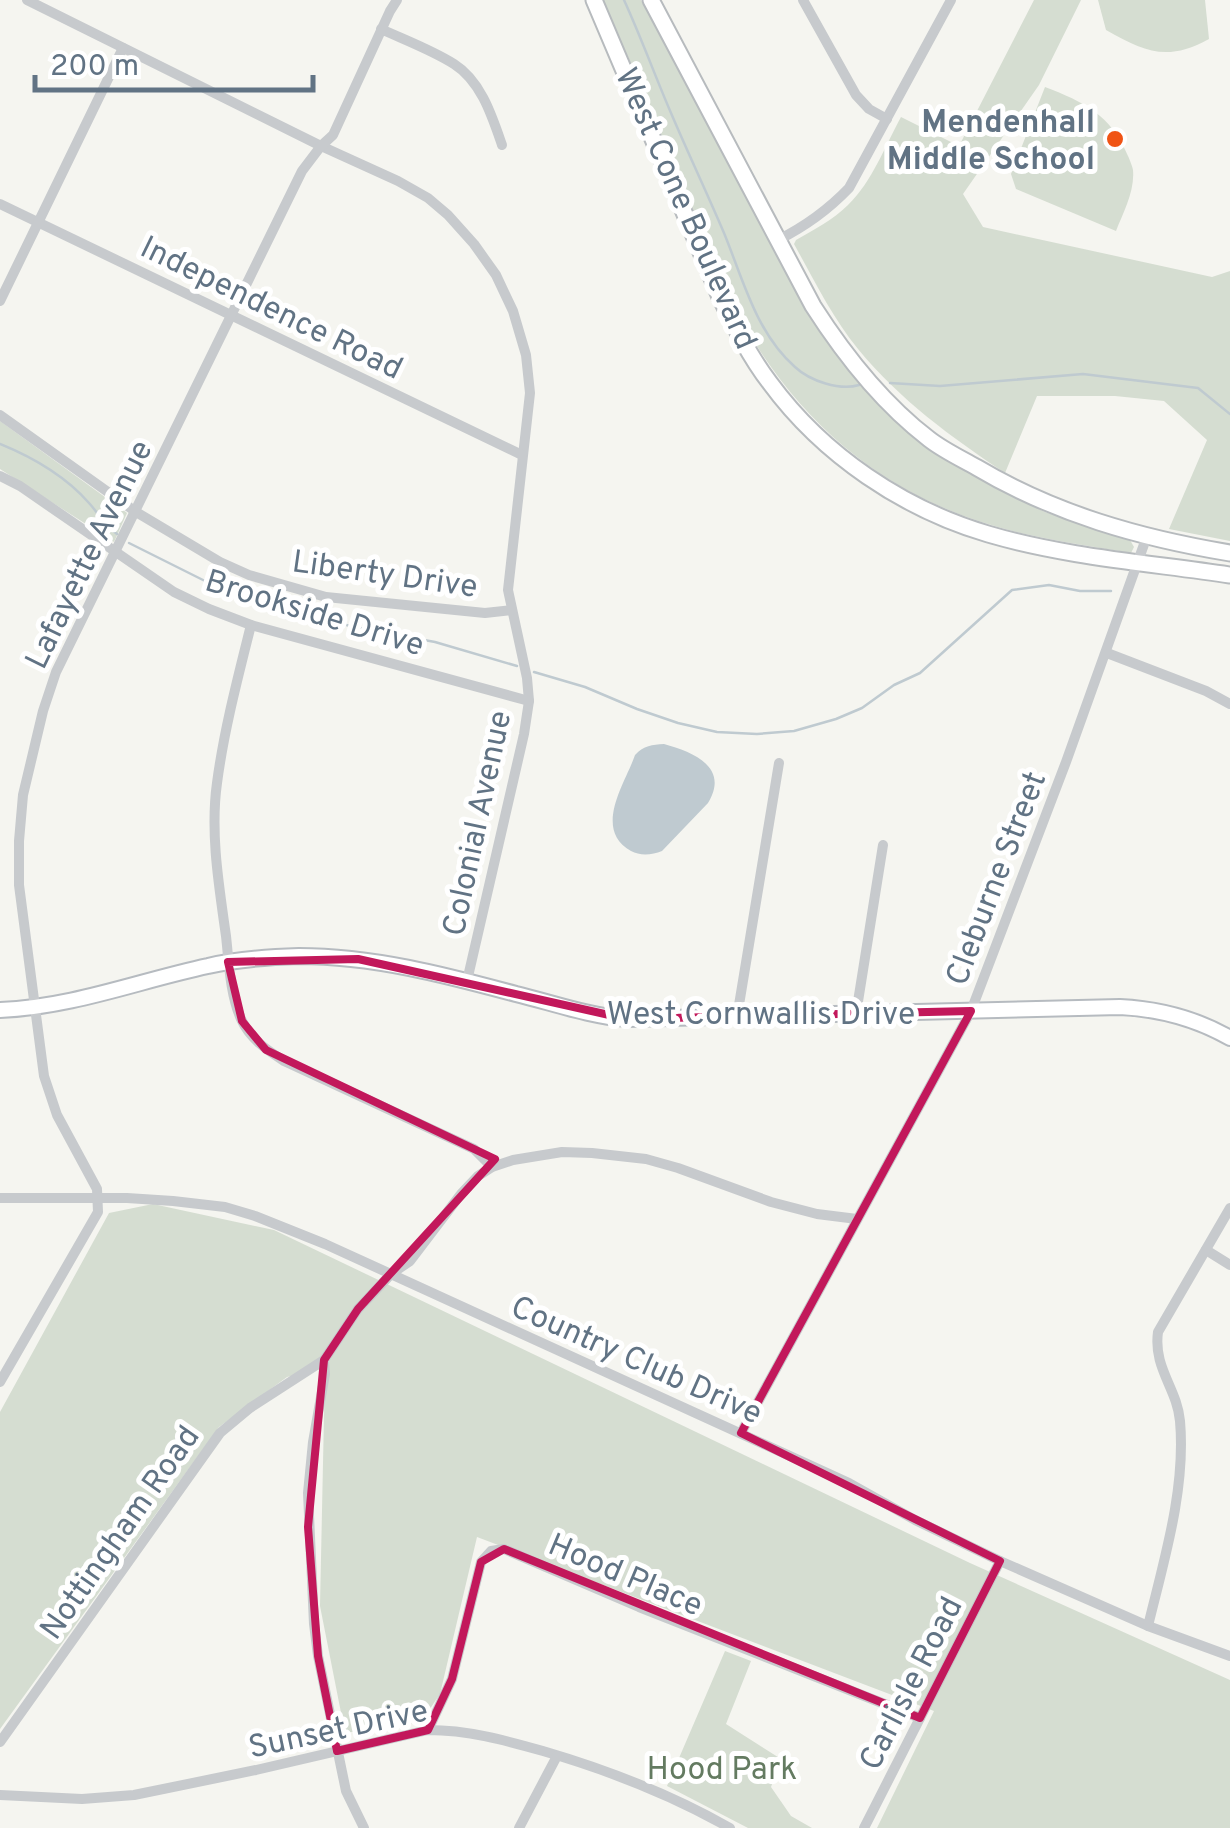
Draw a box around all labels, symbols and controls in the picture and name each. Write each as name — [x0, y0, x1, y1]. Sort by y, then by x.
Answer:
scale bar — [35, 30, 312, 92]
text: 200 m — [50, 49, 139, 86]
street label: West Cone Boulevard — [604, 62, 764, 356]
place label: Mendenhall Middle School — [887, 104, 1095, 181]
marker: Mendenhall Middle School — [1104, 128, 1126, 150]
street label: Independence Road — [133, 229, 408, 391]
street label: Lafayette Avenue — [18, 434, 163, 676]
street label: Liberty Drive — [289, 543, 480, 609]
street label: Brookside Drive — [200, 563, 428, 667]
street label: Colonial Avenue — [436, 707, 522, 940]
street label: Cleburne Street — [939, 766, 1057, 992]
street label: West Cornwallis Drive — [607, 996, 915, 1036]
street label: Country Club Drive — [504, 1288, 768, 1435]
street label: Nottingham Road — [33, 1419, 210, 1648]
street label: Hood Place — [542, 1526, 708, 1627]
street label: Carlisle Road — [852, 1591, 973, 1778]
street label: Sunset Drive — [245, 1692, 432, 1769]
park label: Hood Park — [647, 1751, 797, 1791]

